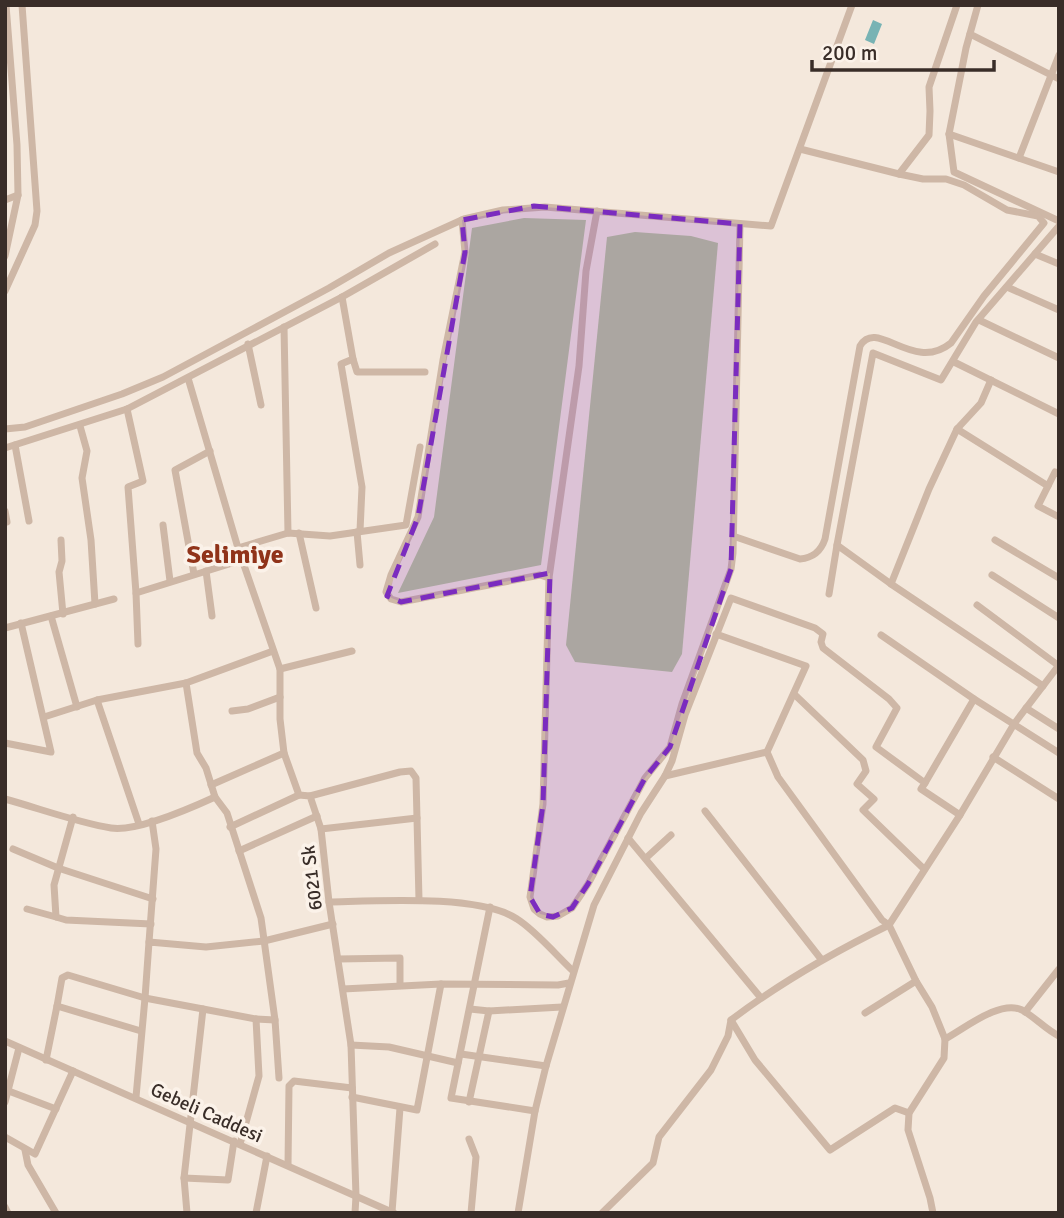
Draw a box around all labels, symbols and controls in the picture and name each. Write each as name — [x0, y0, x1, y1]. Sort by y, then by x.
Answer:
scale bar — [812, 28, 994, 72]
text: 200 m — [822, 40, 877, 66]
district label: Selimiye — [186, 539, 284, 571]
street label: 6021 Sk — [296, 844, 328, 912]
street label: Gebeli Caddesi — [147, 1078, 266, 1148]

